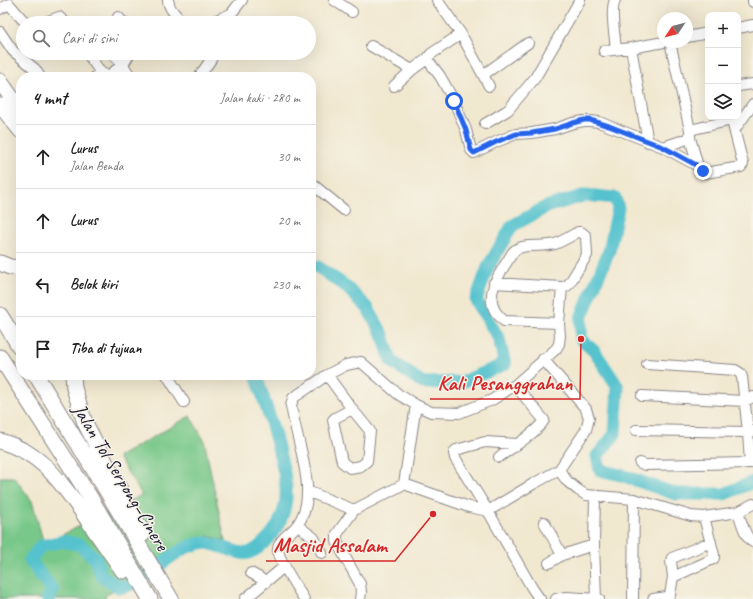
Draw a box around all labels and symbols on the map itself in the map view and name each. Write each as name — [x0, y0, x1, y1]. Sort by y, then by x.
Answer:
north arrow — [657, 12, 693, 48]
route start — [445, 92, 463, 110]
route end — [694, 162, 712, 180]
callout: Kali Pesanggrahan — [430, 366, 580, 399]
text: Kali Pesanggrahan — [438, 370, 573, 396]
street label: Jalan Tol Serpong–Cinere — [67, 398, 176, 556]
callout: Masjid Assalam — [266, 528, 395, 561]
text: Masjid Assalam — [273, 532, 389, 558]

